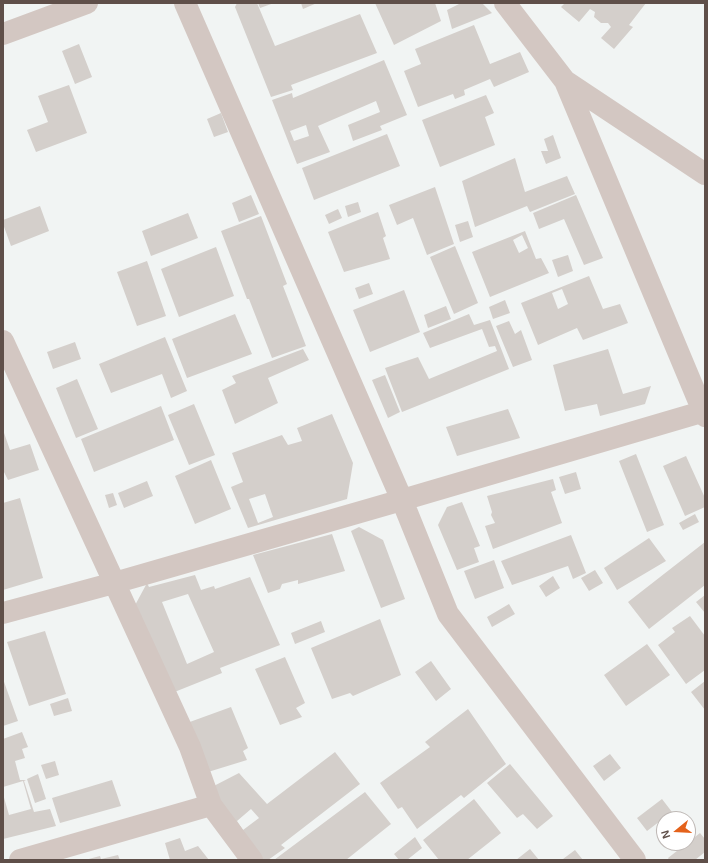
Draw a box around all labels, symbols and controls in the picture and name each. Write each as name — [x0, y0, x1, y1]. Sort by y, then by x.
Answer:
north arrow — [656, 811, 696, 851]
text: N — [659, 829, 672, 840]

